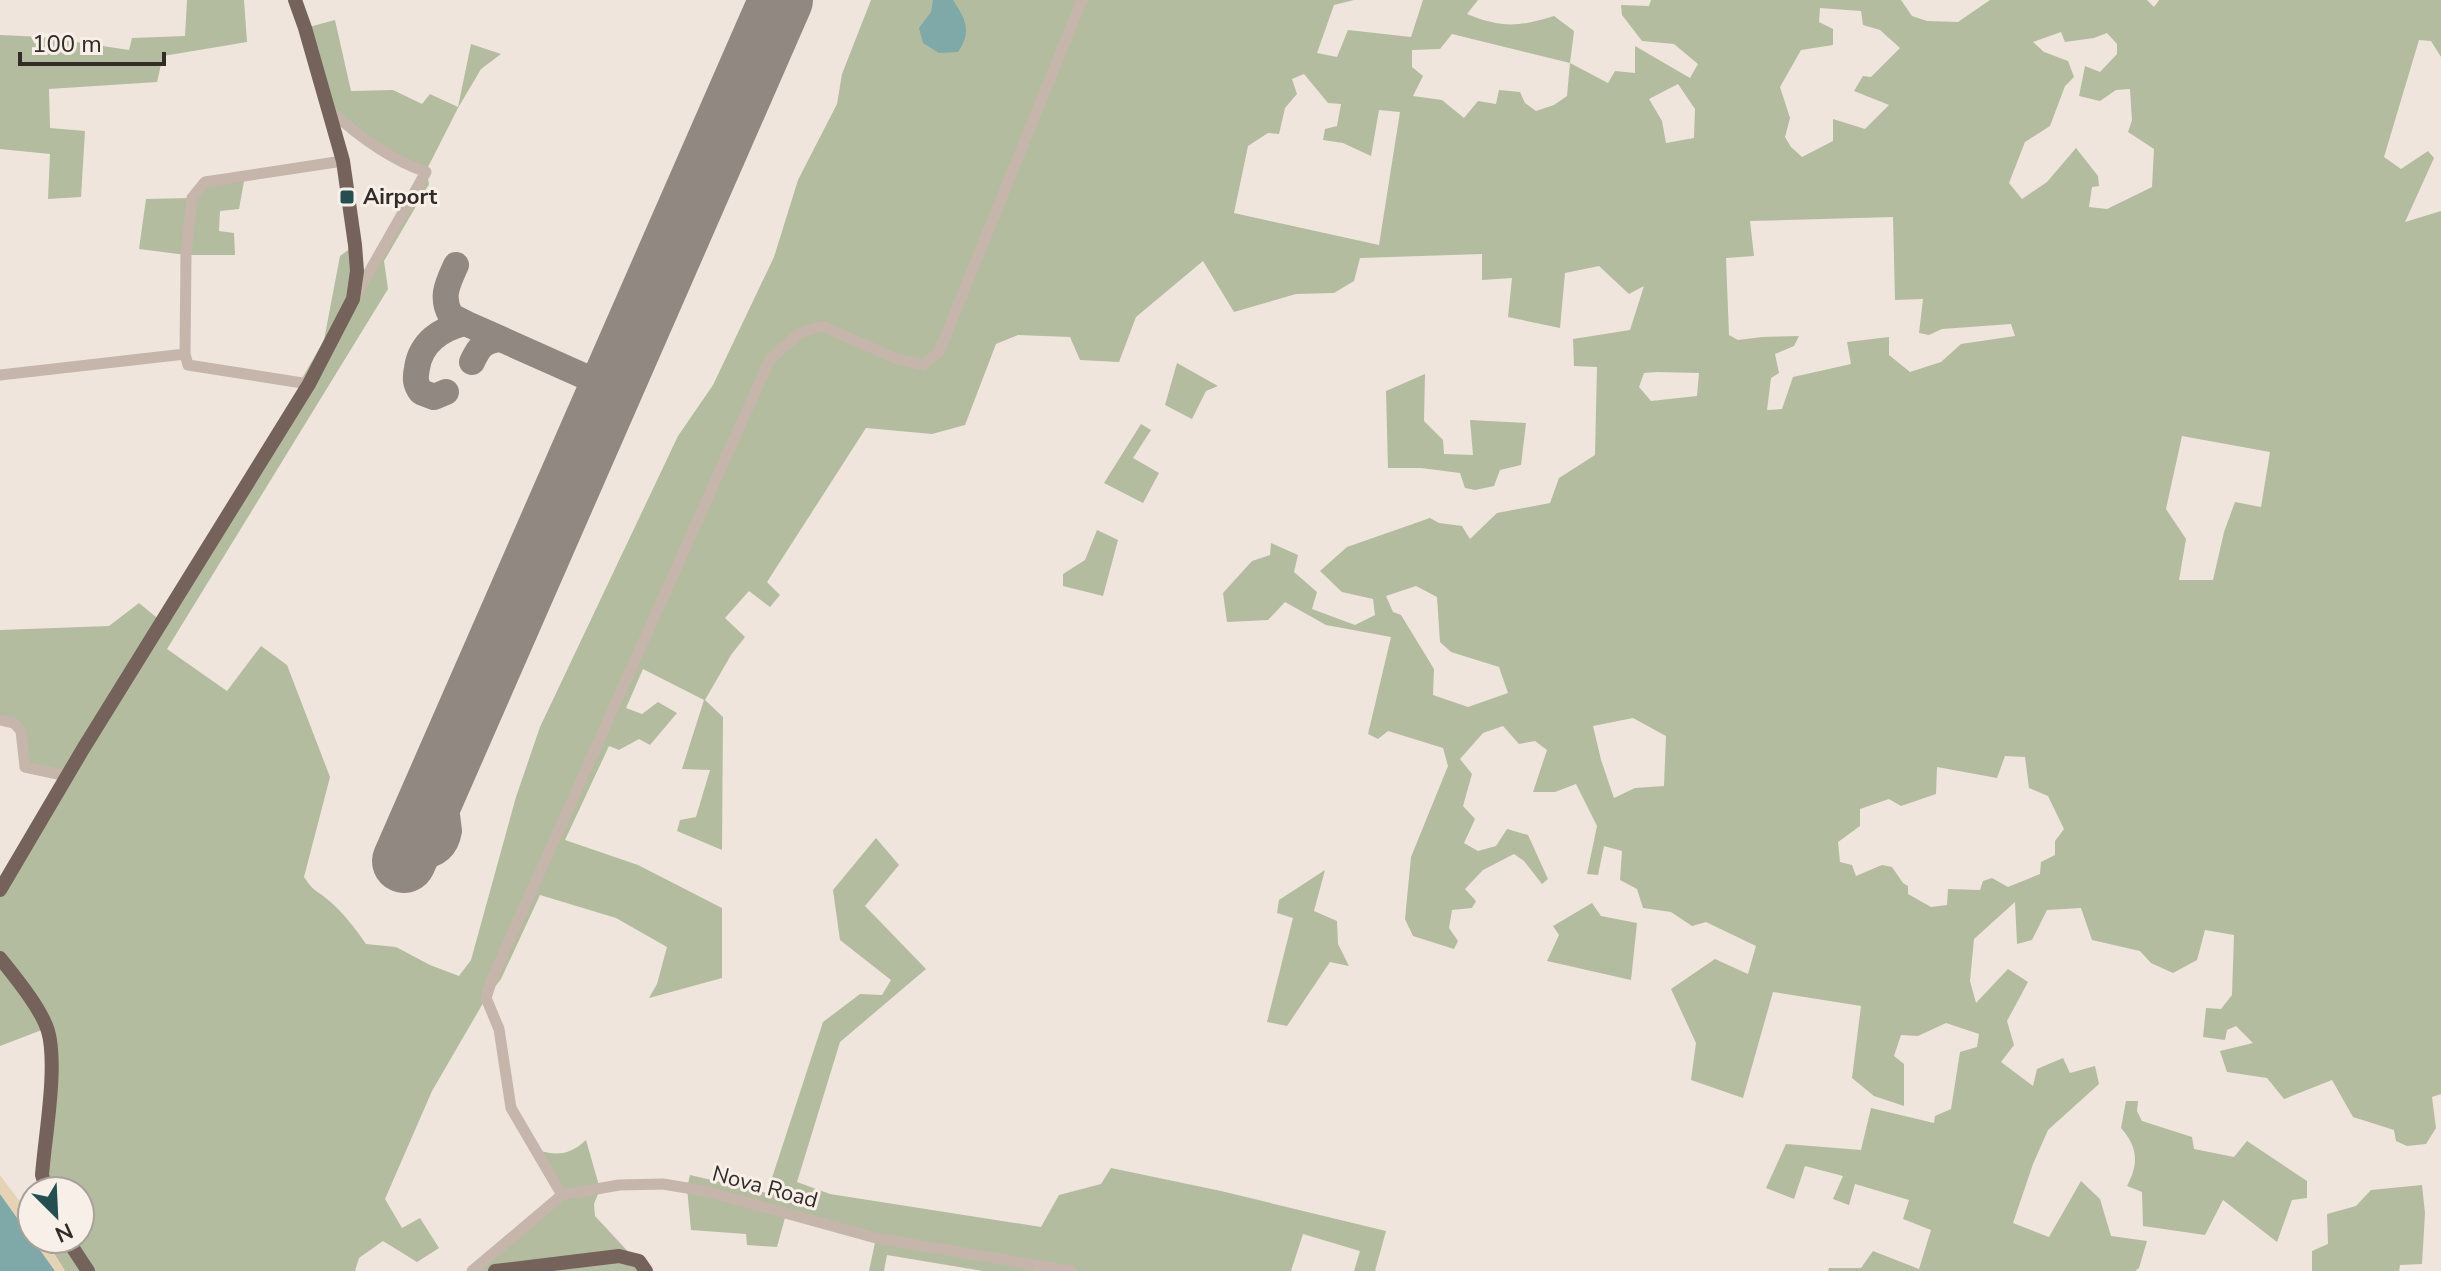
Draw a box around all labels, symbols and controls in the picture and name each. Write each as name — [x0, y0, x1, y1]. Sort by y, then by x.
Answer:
scale bar — [20, 16, 164, 66]
text: 100 m — [32, 28, 102, 60]
place label: Airport — [363, 182, 438, 212]
marker: Airport — [338, 188, 356, 206]
street label: Nova Road — [709, 1159, 821, 1215]
north arrow — [16, 1175, 96, 1255]
text: N — [50, 1215, 77, 1249]

